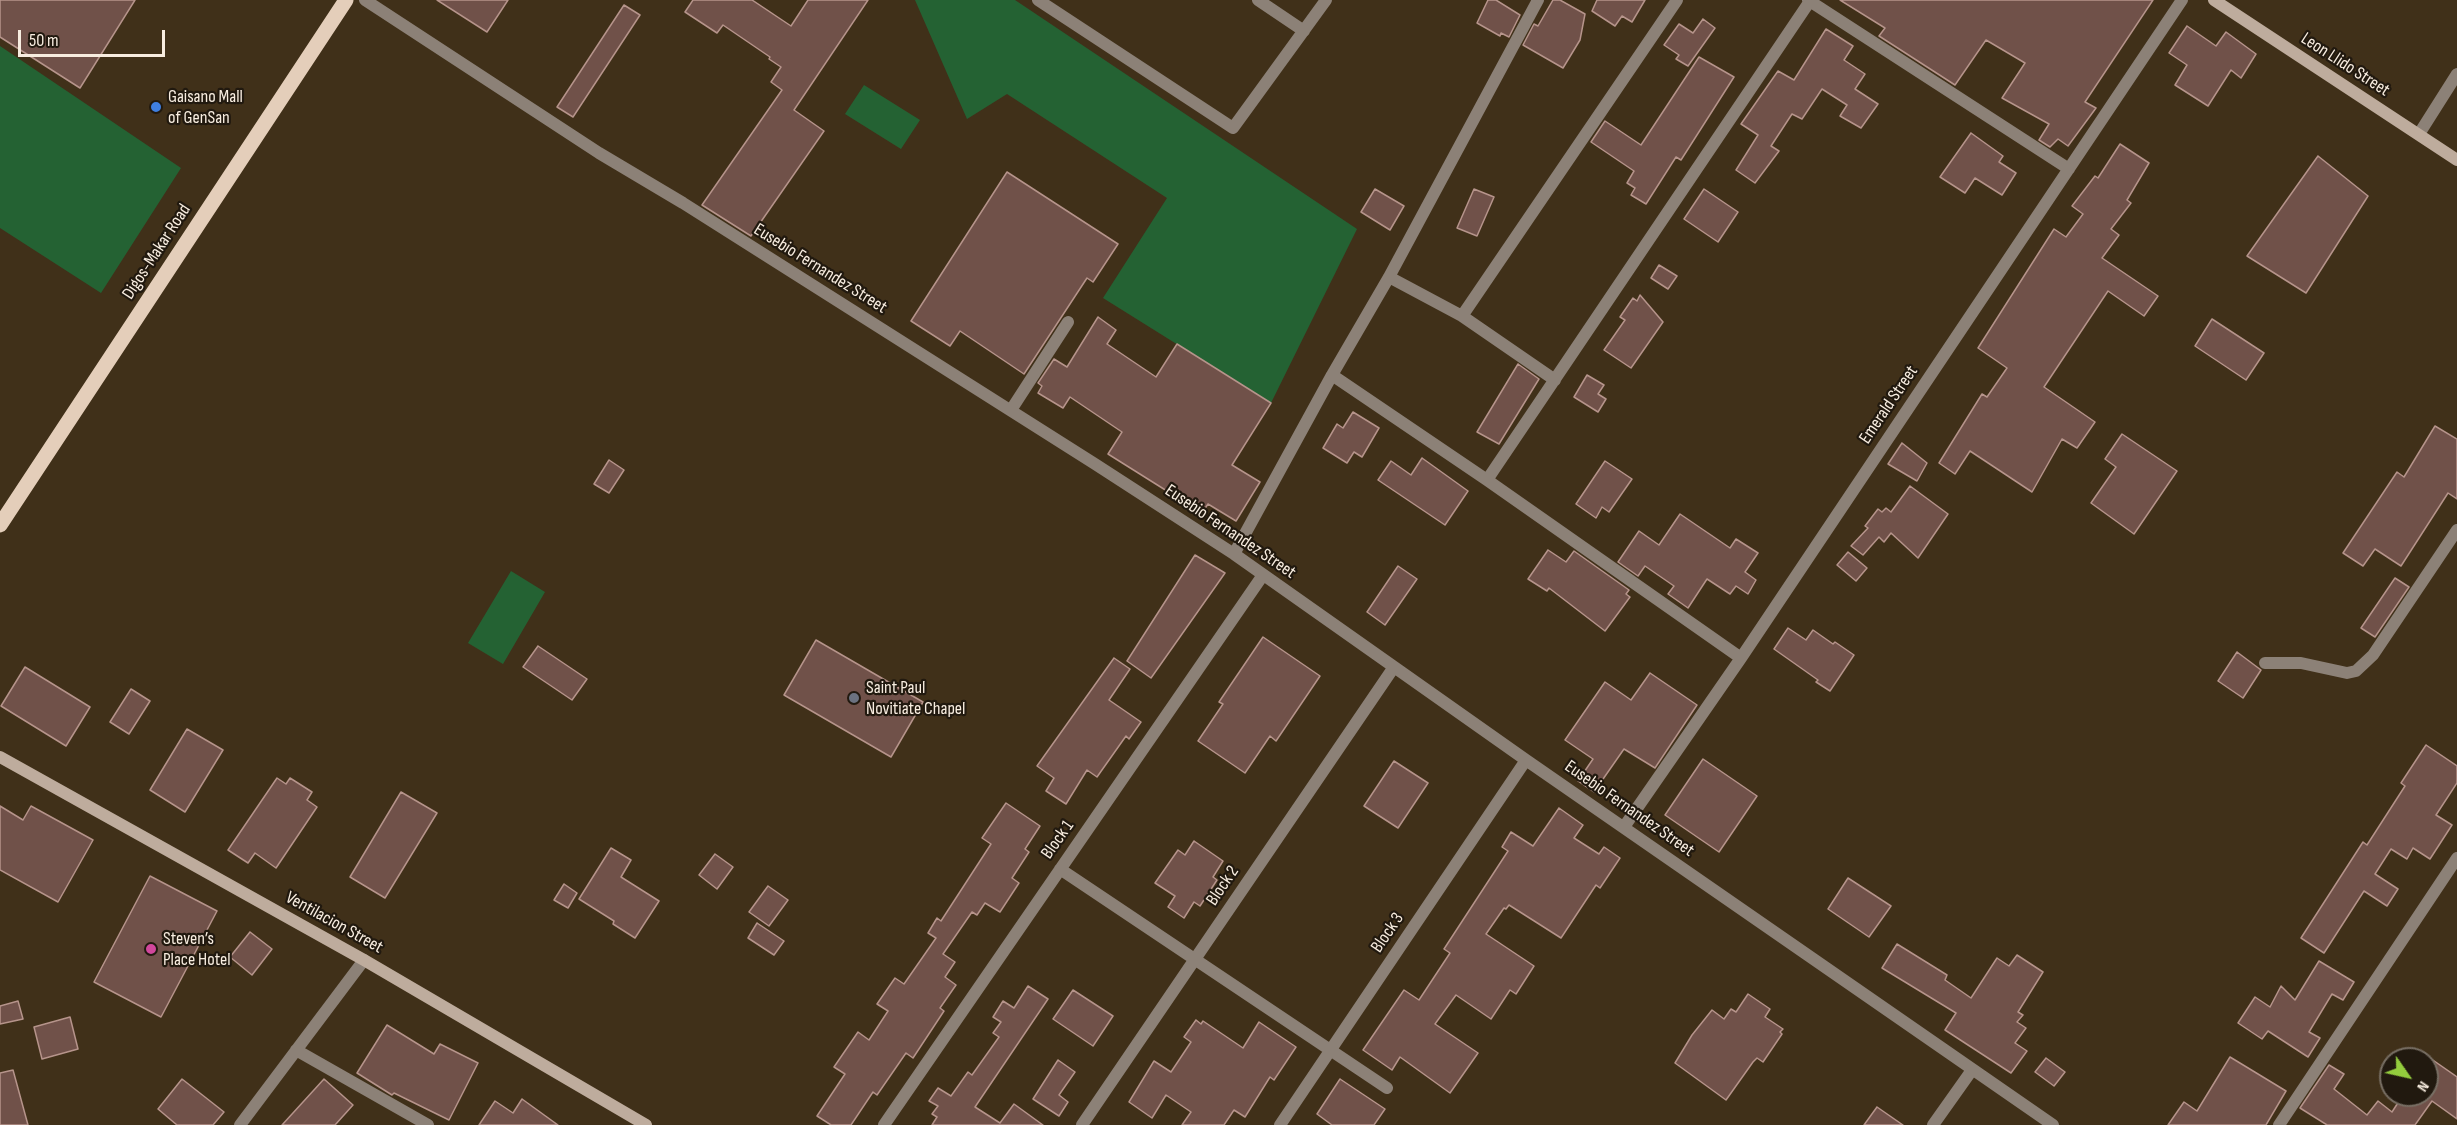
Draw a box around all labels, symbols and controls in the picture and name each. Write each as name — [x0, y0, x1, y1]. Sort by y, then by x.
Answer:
scale bar — [21, 18, 168, 56]
street label: Leon Llido Street — [2297, 28, 2393, 102]
text: 50 m — [29, 30, 59, 51]
place label: Gaisano Mall of GenSan — [168, 86, 243, 128]
marker: Gaisano Mall of GenSan — [149, 100, 163, 114]
street label: Digos-Makar Road — [118, 200, 196, 304]
street label: Eusebio Fernandez Street — [749, 219, 891, 319]
street label: Emerald Street — [1855, 362, 1923, 448]
street label: Eusebio Fernandez Street — [1160, 480, 1300, 584]
place label: Saint Paul Novitiate Chapel — [866, 677, 965, 720]
marker: Saint Paul Novitiate Chapel — [847, 691, 861, 705]
street label: Eusebio Fernandez Street — [1560, 756, 1698, 862]
street label: Block 1 — [1037, 817, 1079, 863]
street label: Block 2 — [1202, 862, 1244, 910]
street label: Ventilacion Street — [281, 887, 387, 959]
street label: Block 3 — [1367, 909, 1409, 957]
place label: Steven’s Place Hotel — [163, 928, 231, 970]
marker: Steven’s Place Hotel — [144, 942, 158, 956]
north arrow — [2379, 1047, 2439, 1107]
text: N — [2412, 1077, 2433, 1095]

